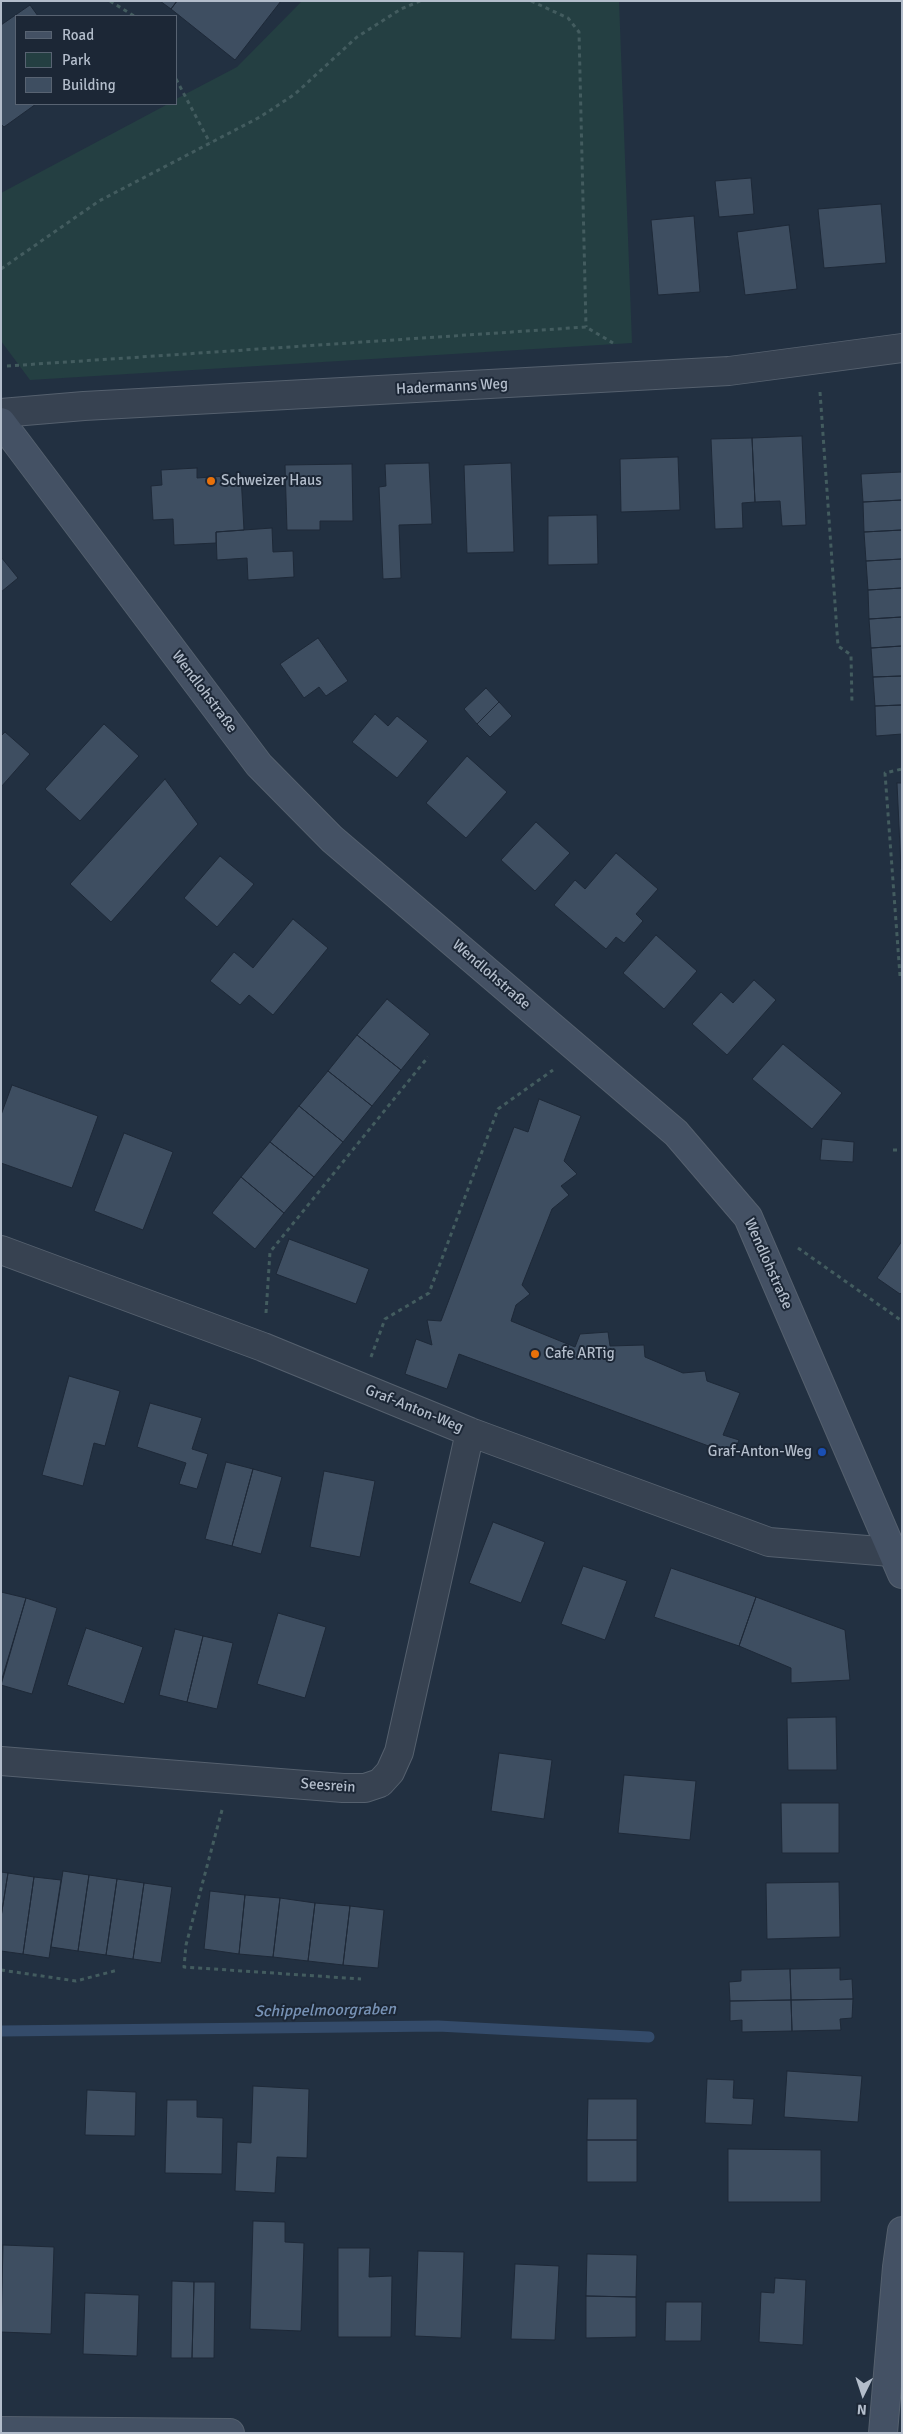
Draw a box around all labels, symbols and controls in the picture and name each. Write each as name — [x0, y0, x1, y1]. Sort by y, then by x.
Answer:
legend — [15, 15, 178, 105]
text: Road — [62, 26, 94, 44]
text: Park — [62, 51, 91, 69]
text: Building — [62, 76, 116, 94]
street label: Hadermanns Weg — [396, 375, 508, 399]
place label: Schweizer Haus — [221, 472, 322, 490]
marker: Schweizer Haus — [205, 475, 217, 487]
street label: Wendlohstraße — [167, 648, 241, 736]
street label: Wendlohstraße — [448, 936, 534, 1014]
street label: Wendlohstraße — [740, 1216, 796, 1312]
place label: Cafe ARTig — [545, 1345, 615, 1363]
marker: Cafe ARTig — [529, 1348, 541, 1360]
street label: Graf-Anton-Weg — [362, 1381, 466, 1437]
place label: Graf-Anton-Weg — [708, 1443, 812, 1461]
marker: Graf-Anton-Weg — [816, 1446, 828, 1458]
street label: Seesrein — [300, 1775, 356, 1797]
water label: Schippelmoorgraben — [254, 2000, 396, 2022]
north arrow — [838, 2369, 888, 2419]
text: N — [856, 2401, 867, 2418]

